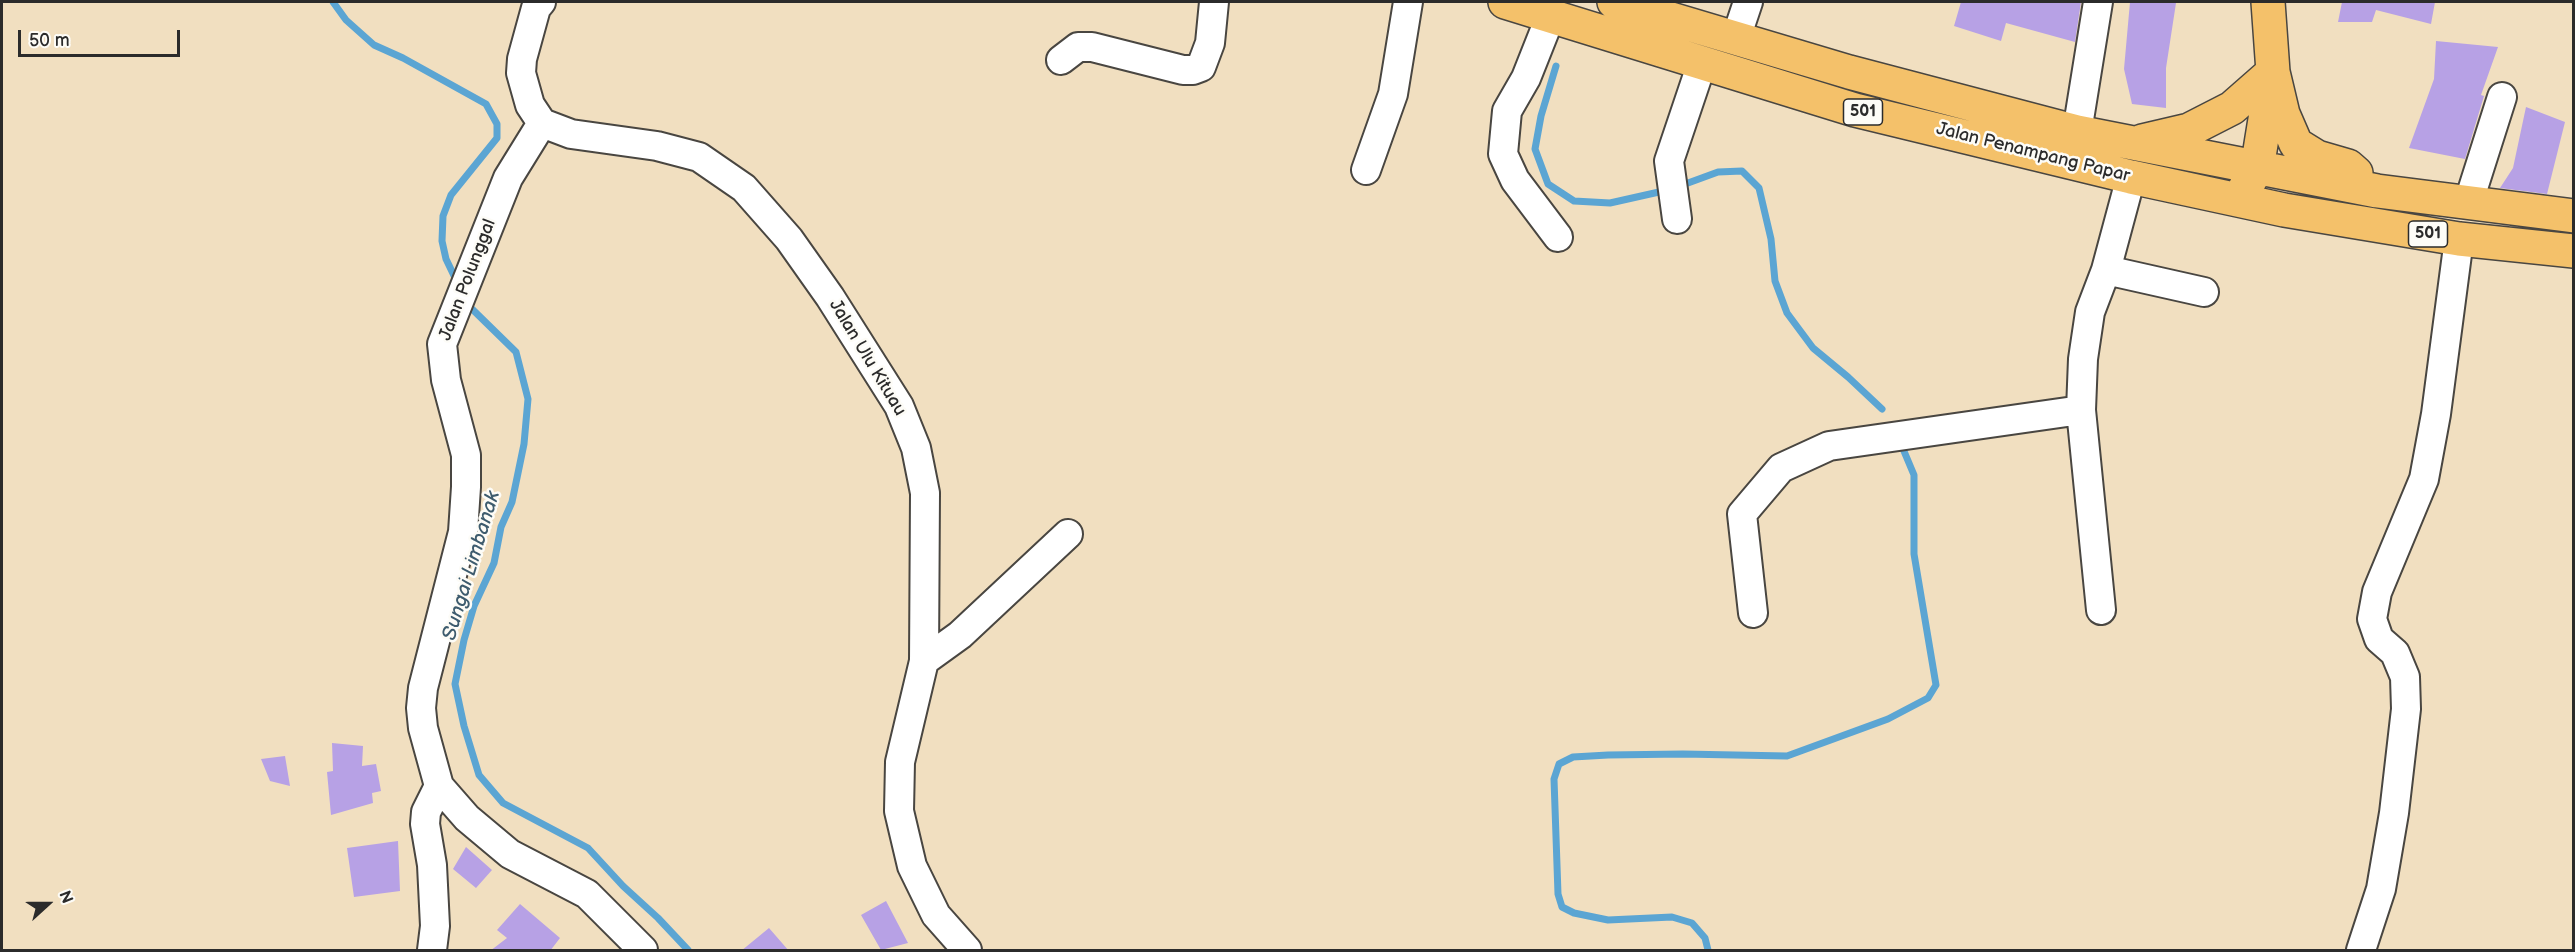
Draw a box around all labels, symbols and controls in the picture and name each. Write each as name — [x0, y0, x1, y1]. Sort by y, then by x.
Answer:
scale bar — [21, 18, 183, 56]
text: 50 m — [29, 30, 70, 51]
road number: 501 — [1844, 99, 1882, 125]
street label: Jalan Penampang Papar — [1934, 118, 2132, 188]
street label: Jalan Polunggal — [435, 216, 501, 344]
road number: 501 — [2408, 221, 2448, 247]
street label: Jalan Ulu Kituau — [824, 296, 910, 420]
water label: Sungai Limbanak — [438, 488, 506, 644]
north arrow — [18, 874, 78, 934]
text: N — [54, 888, 76, 906]

